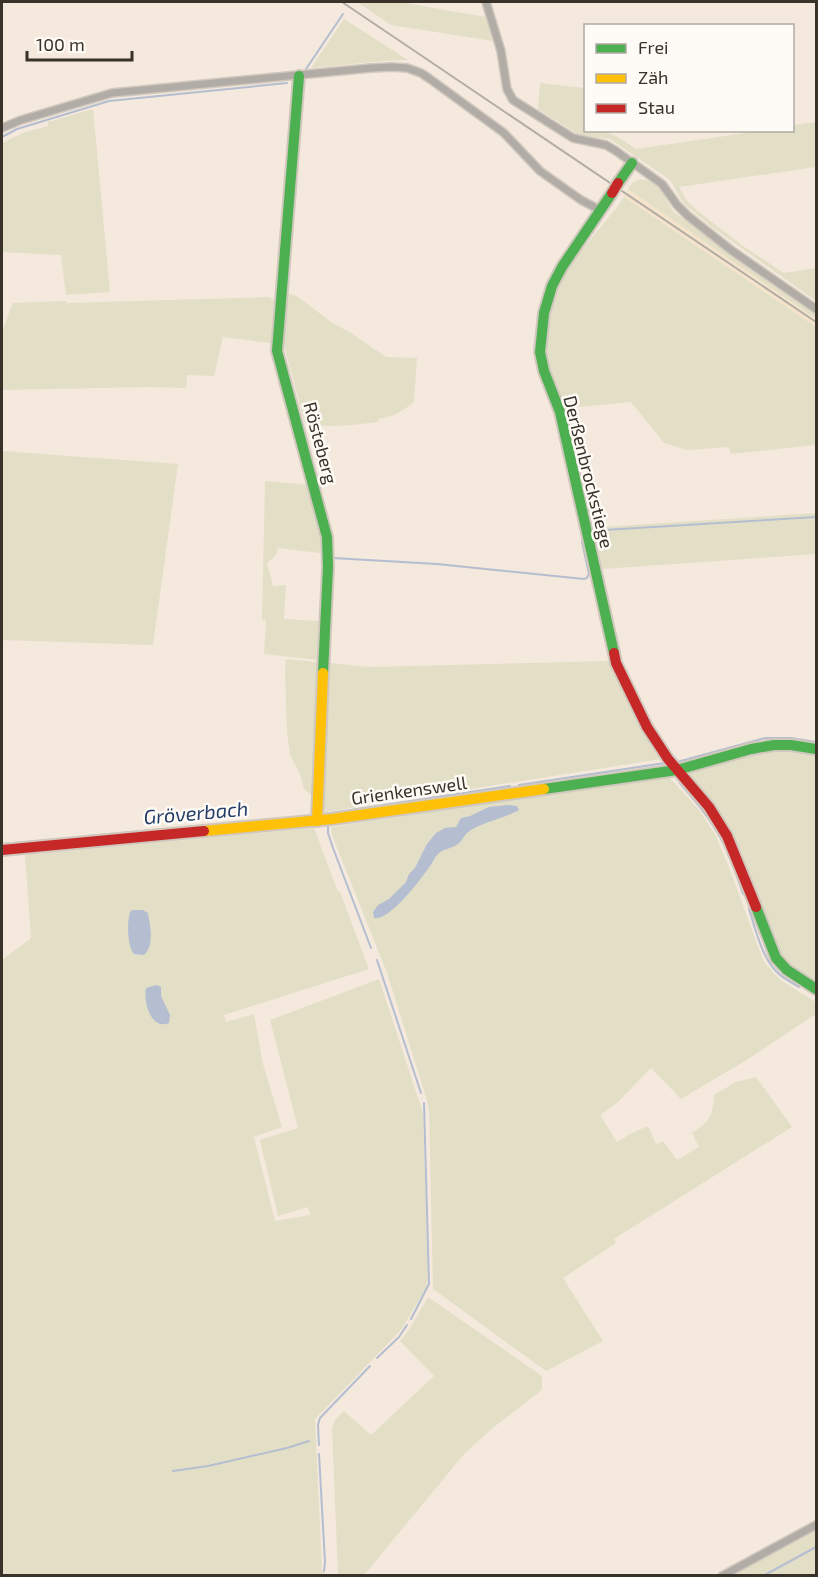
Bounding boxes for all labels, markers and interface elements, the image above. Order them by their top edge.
scale bar [27,24,132,62]
legend [584,24,794,132]
text: 100 m [36,33,85,55]
text: Frei [638,36,669,58]
text: Zäh [638,66,669,88]
text: Stau [638,96,675,118]
street label: Derßenbrockstiege [559,393,619,550]
street label: Rösteberg [299,399,342,486]
street label: Grienkenswell [350,771,469,809]
water label: Gröverbach [143,795,249,829]

